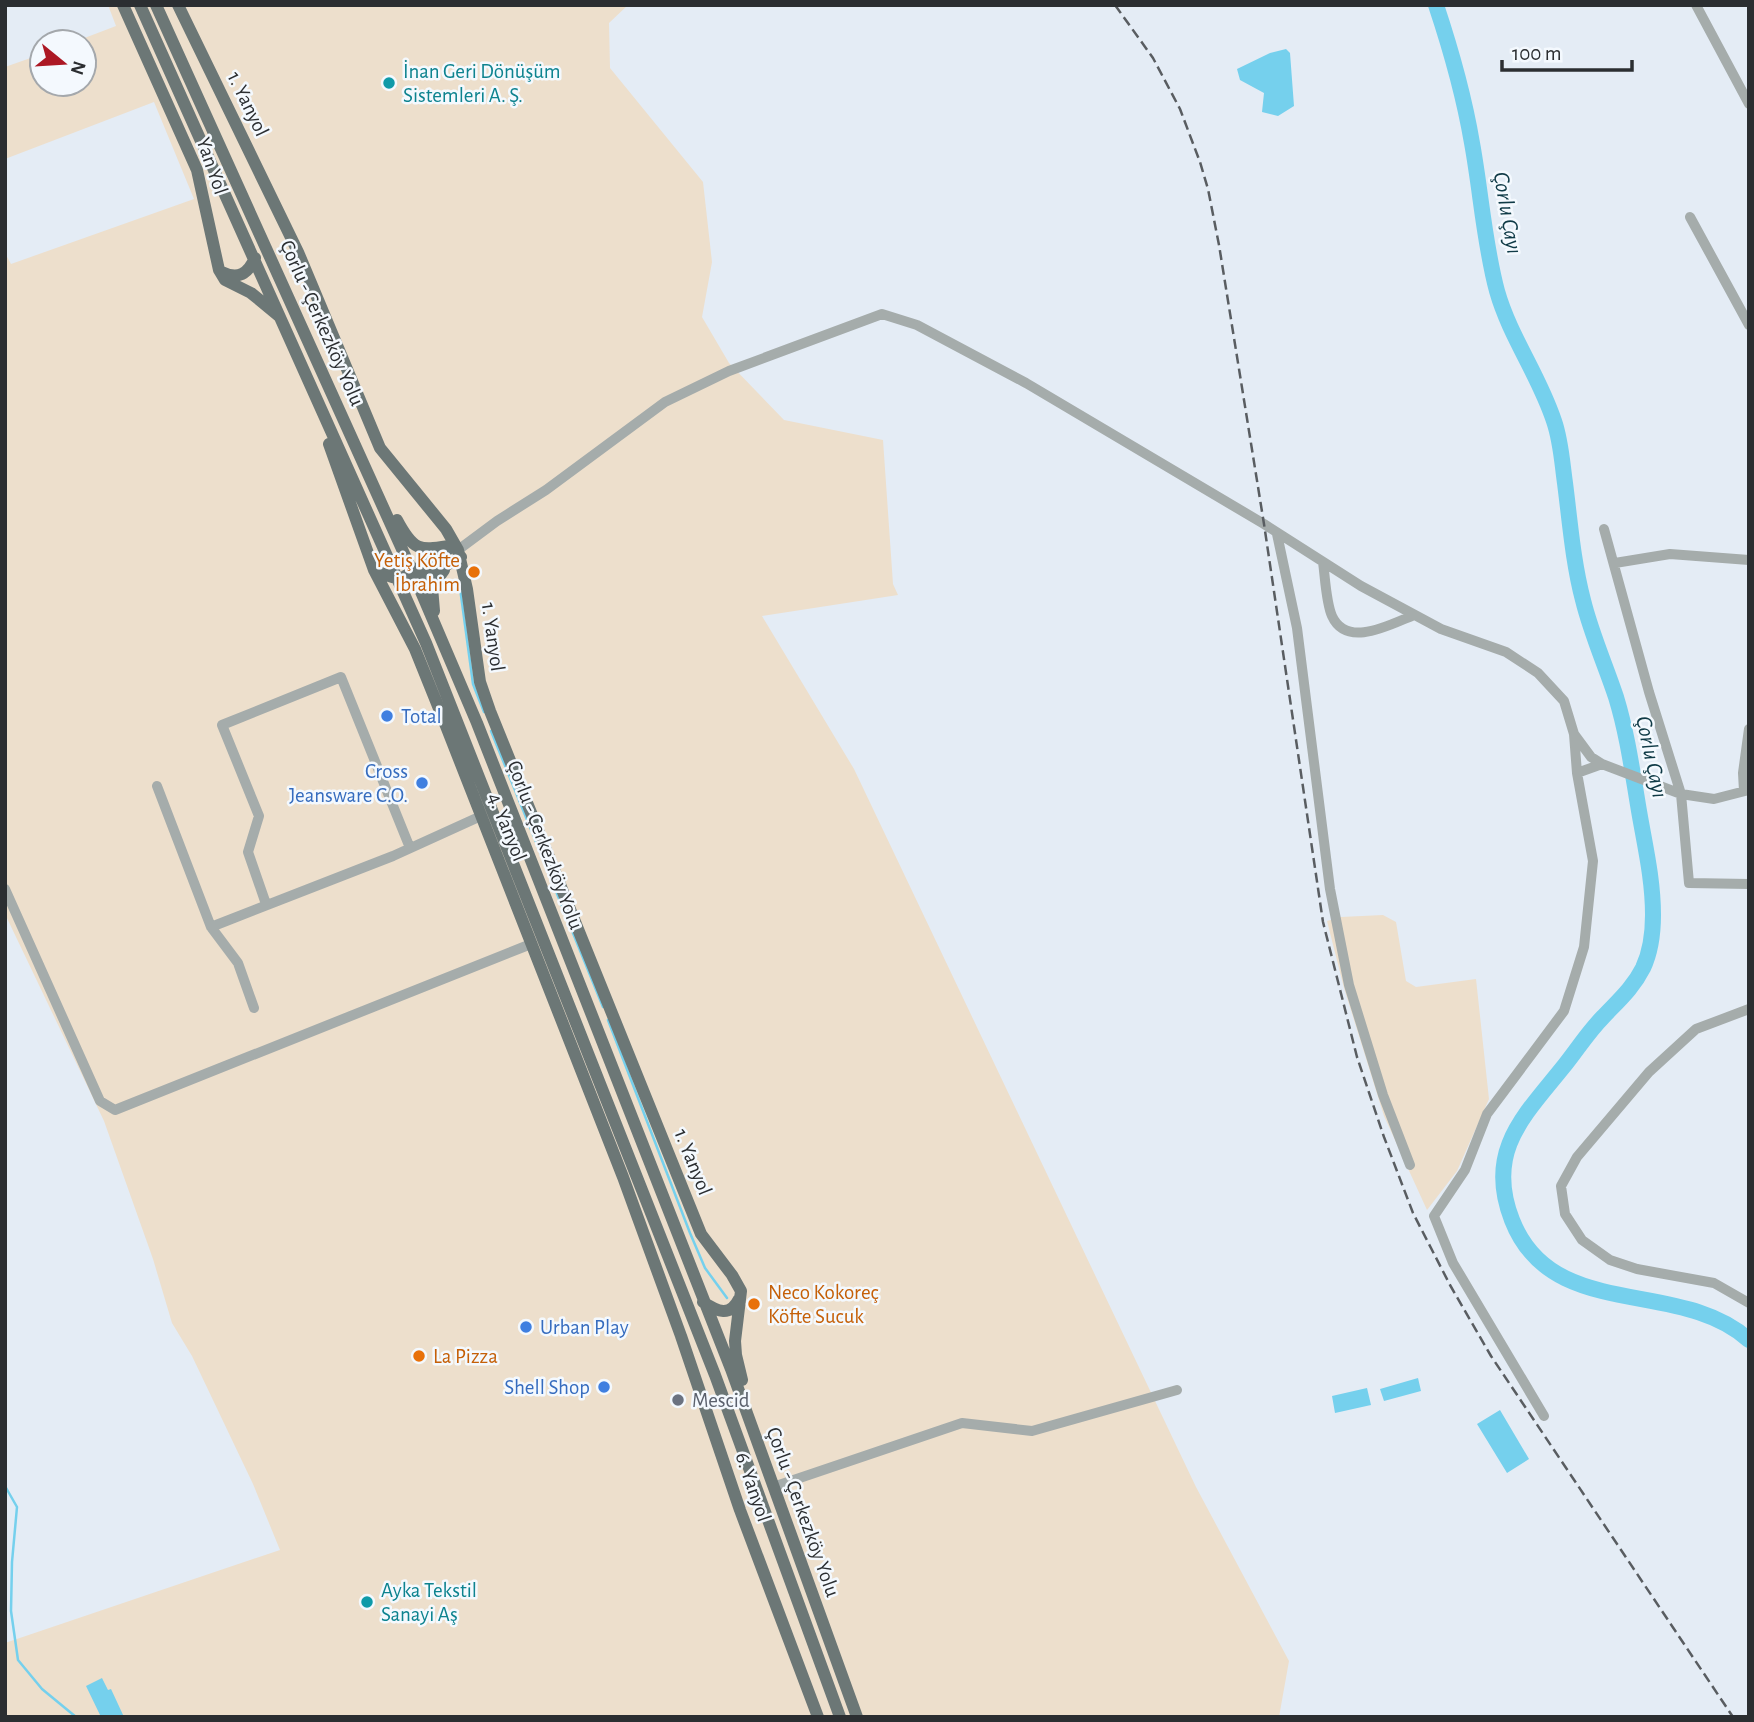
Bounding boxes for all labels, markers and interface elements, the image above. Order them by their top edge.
north arrow [28,28,98,98]
scale bar [1502,28,1632,72]
text: 100 m [1512,43,1562,64]
text: N [67,59,89,77]
place label: İnan Geri Dönüşüm Sistemleri A. Ş. [403,60,561,106]
street label: 1. Yanyol [223,68,273,140]
marker: İnan Geri Dönüşüm Sistemleri A. Ş. [381,75,397,91]
street label: Yan Yol [193,135,231,197]
water label: Çorlu Çayı [1488,170,1526,256]
street label: Çorlu - Çerkezköy Yolu [276,237,368,409]
place label: Yetiş Köfte İbrahim [374,550,460,595]
marker: Yetiş Köfte İbrahim [466,564,482,580]
street label: 1. Yanyol [478,601,508,673]
place label: Total [401,706,442,727]
marker: Total [379,708,395,724]
water label: Çorlu Çayı [1631,714,1671,800]
street label: Çorlu - Çerkezköy Yolu [503,758,587,933]
place label: Cross Jeansware C.O. [289,761,408,806]
marker: Cross Jeansware C.O. [414,775,430,791]
street label: 4. Yanyol [484,790,530,864]
street label: 1. Yanyol [670,1126,716,1198]
place label: Neco Kokoreç Köfte Sucuk [768,1282,879,1327]
marker: Neco Kokoreç Köfte Sucuk [746,1296,762,1312]
place label: Urban Play [540,1317,629,1338]
marker: Urban Play [518,1319,534,1335]
place label: La Pizza [433,1346,498,1367]
marker: La Pizza [411,1348,427,1364]
place label: Shell Shop [504,1377,590,1398]
marker: Shell Shop [596,1379,612,1395]
place label: Mescid [692,1390,750,1411]
marker: Mescid [670,1392,686,1408]
street label: Çorlu - Çerkezköy Yolu [763,1424,844,1600]
street label: 6. Yanyol [731,1450,775,1524]
place label: Ayka Tekstil Sanayi Aş [381,1580,477,1625]
marker: Ayka Tekstil Sanayi Aş [359,1594,375,1610]

